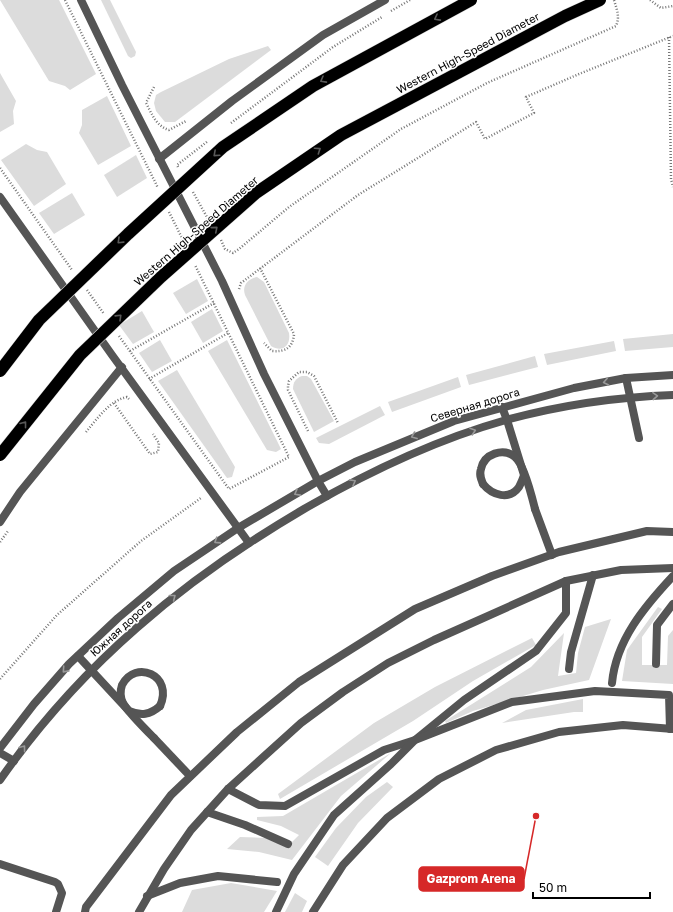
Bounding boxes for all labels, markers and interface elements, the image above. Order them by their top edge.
street label: Western High-Speed Diameter [394,9,542,96]
one-way arrow [434,14,441,21]
one-way arrow [320,76,327,83]
one-way arrow [314,148,321,155]
one-way arrow [213,149,220,156]
street label: Western High-Speed Diameter [131,173,261,288]
one-way arrow [210,226,218,234]
one-way arrow [117,237,125,244]
one-way arrow [114,314,122,322]
one-way arrow [603,377,610,385]
street label: Северная дорога [429,385,521,424]
one-way arrow [652,391,658,400]
one-way arrow [20,422,27,429]
one-way arrow [469,427,476,436]
one-way arrow [411,432,418,440]
one-way arrow [349,479,356,486]
one-way arrow [294,488,302,495]
one-way arrow [214,537,221,544]
one-way arrow [169,594,176,601]
street label: Южная дорога [87,596,154,659]
one-way arrow [62,665,69,673]
one-way arrow [19,746,26,753]
callout: Gazprom Arena [419,867,524,891]
text: Gazprom Arena [427,871,515,886]
scale bar [533,874,650,900]
text: 50 m [539,880,567,895]

